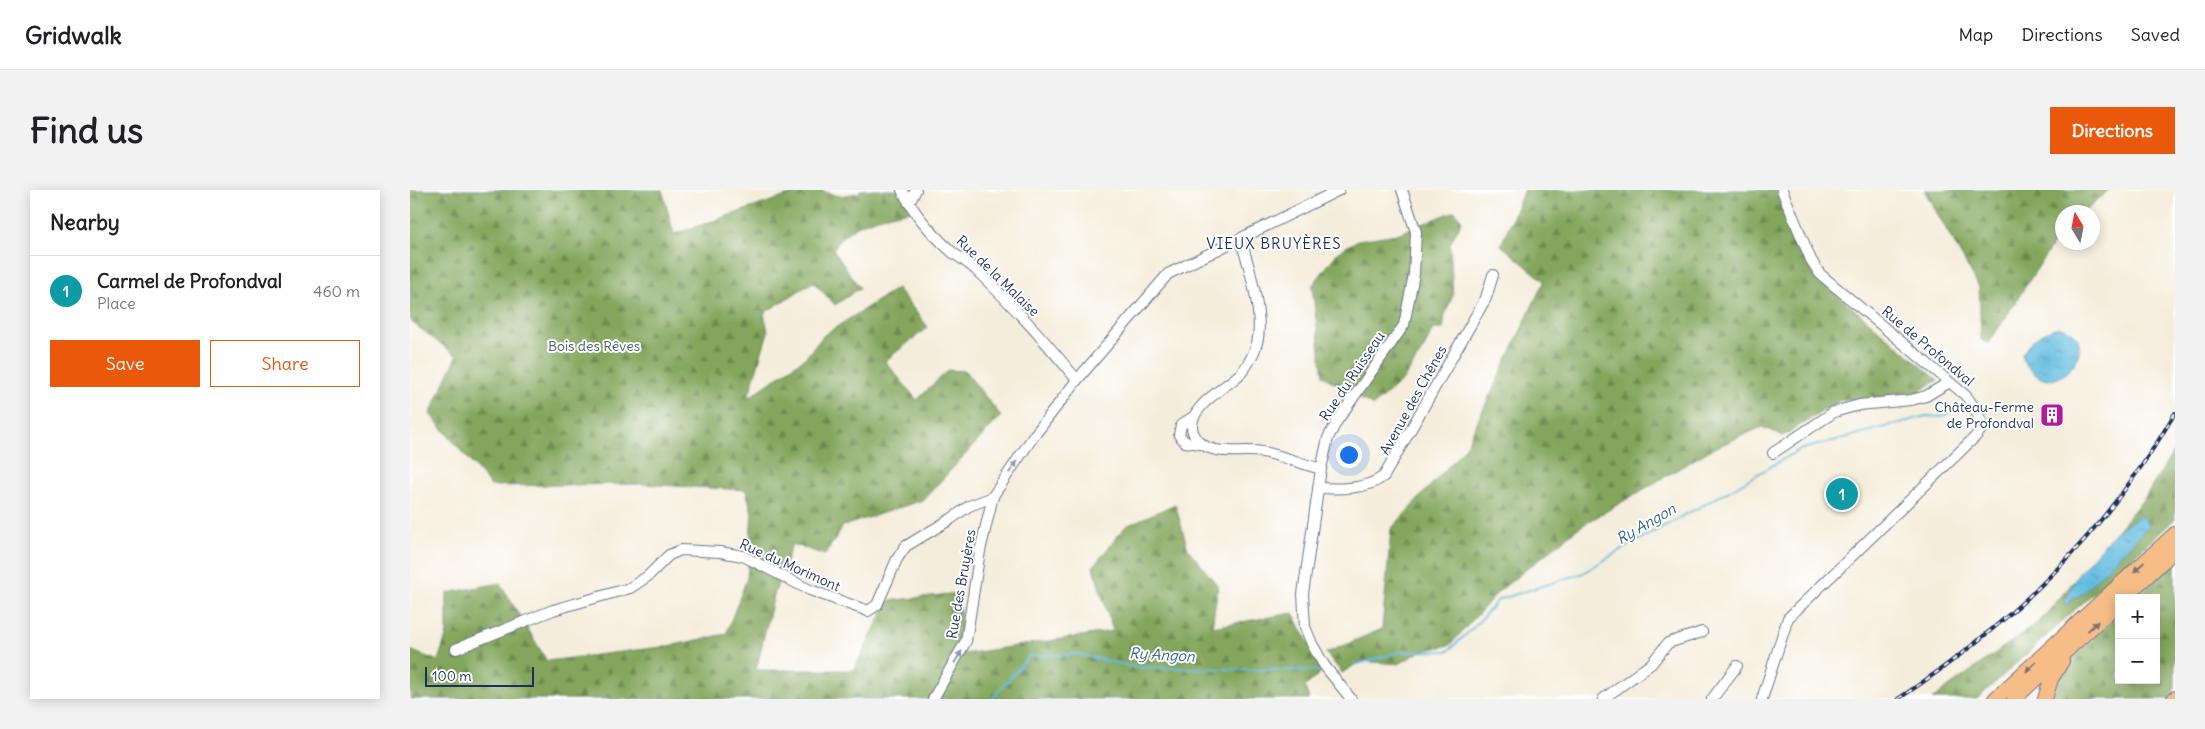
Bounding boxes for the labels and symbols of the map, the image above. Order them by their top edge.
north arrow [2055,205,2100,250]
street label: Rue de la Malaise [953,232,1043,320]
district label: VIEUX BRUYÈRES [1206,234,1342,253]
street label: Rue de Profondval [1878,302,1978,390]
street label: Rue du Ruisseau [1315,328,1389,424]
park label: Bois des Rêves [548,337,640,355]
street label: Avenue des Chênes [1375,342,1451,458]
place label: Château-Ferme de Profondval [1934,398,2034,432]
building icon: Château-Ferme de Profondval [2039,402,2065,428]
your location [1336,442,1362,468]
one-way arrow [1008,460,1018,473]
pin: 1 [1826,475,1858,513]
water label: Ry Angon [1613,499,1679,548]
street label: Rue des Bruyères [943,528,979,640]
street label: Rue du Morimont [737,535,843,595]
one-way arrow [2134,561,2146,573]
one-way arrow [2087,620,2099,632]
water label: Ry Angon [1129,643,1195,666]
one-way arrow [953,651,963,664]
one-way arrow [2026,661,2038,673]
scale bar [425,664,534,687]

